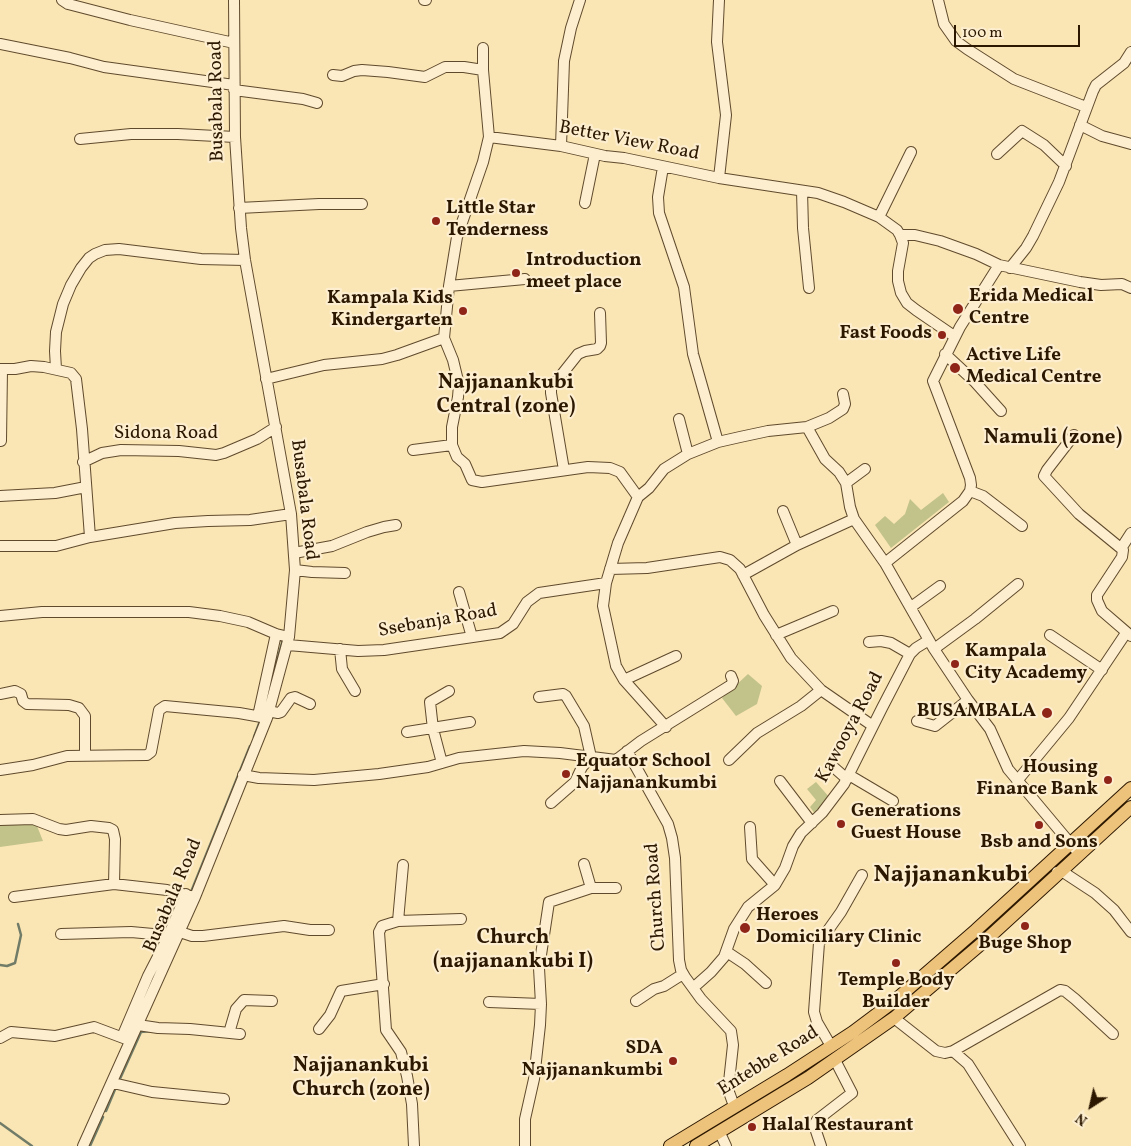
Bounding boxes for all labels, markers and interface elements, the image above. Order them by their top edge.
scale bar [956,15,1082,47]
text: 100 m [962,23,1002,44]
street label: Busabala Road [206,40,230,162]
street label: Better View Road [557,117,701,167]
place label: Little Star Tenderness [446,199,549,243]
marker: Little Star Tenderness [430,215,442,227]
place label: Introduction meet place [526,251,642,295]
marker: Introduction meet place [510,267,522,279]
place label: Erida Medical Centre [969,287,1093,331]
place label: Kampala Kids Kindergarten [327,289,453,333]
marker: Erida Medical Centre [951,302,965,316]
marker: Kampala Kids Kindergarten [457,305,469,317]
place label: Fast Foods [840,324,932,346]
marker: Fast Foods [936,329,948,341]
place label: Active Life Medical Centre [966,346,1101,390]
marker: Active Life Medical Centre [948,361,962,375]
district label: Najjanankubi Central (zone) [436,371,576,421]
street label: Sidona Road [114,424,218,446]
district label: Namuli (zone) [984,426,1122,452]
street label: Busabala Road [284,438,322,562]
street label: Ssebanja Road [377,600,499,644]
place label: Kampala City Academy [965,642,1087,686]
marker: Kampala City Academy [949,658,961,670]
street label: Kawooya Road [812,668,890,788]
place label: BUSAMBALA [917,702,1036,724]
marker: BUSAMBALA [1040,706,1054,720]
place label: Equator School Najjanankumbi [576,752,717,796]
place label: Housing Finance Bank [976,758,1098,802]
marker: Equator School Najjanankumbi [560,768,572,780]
marker: Housing Finance Bank [1102,774,1114,786]
place label: Generations Guest House [851,802,961,846]
marker: Generations Guest House [835,818,847,830]
marker: Bsb and Sons [1033,819,1045,831]
place label: Bsb and Sons [980,833,1098,855]
street label: Busabala Road [140,835,208,957]
street label: Church Road [642,842,672,952]
district label: Najjanankubi [873,863,1029,891]
place label: Heroes Domiciliary Clinic [756,906,921,950]
marker: Buge Shop [1019,920,1031,932]
marker: Heroes Domiciliary Clinic [738,921,752,935]
district label: Church (najjanankubi I) [433,926,593,976]
place label: Buge Shop [978,934,1072,956]
marker: Temple Body Builder [890,957,902,969]
place label: Temple Body Builder [838,971,954,1015]
street label: Entebbe Road [714,1022,824,1102]
place label: SDA Najjanankumbi [522,1039,663,1083]
district label: Najjanankubi Church (zone) [292,1054,430,1104]
marker: SDA Najjanankumbi [667,1055,679,1067]
north arrow [1066,1081,1116,1131]
text: N [1073,1108,1092,1129]
place label: Halal Restaurant [762,1116,913,1138]
marker: Halal Restaurant [746,1121,758,1133]

